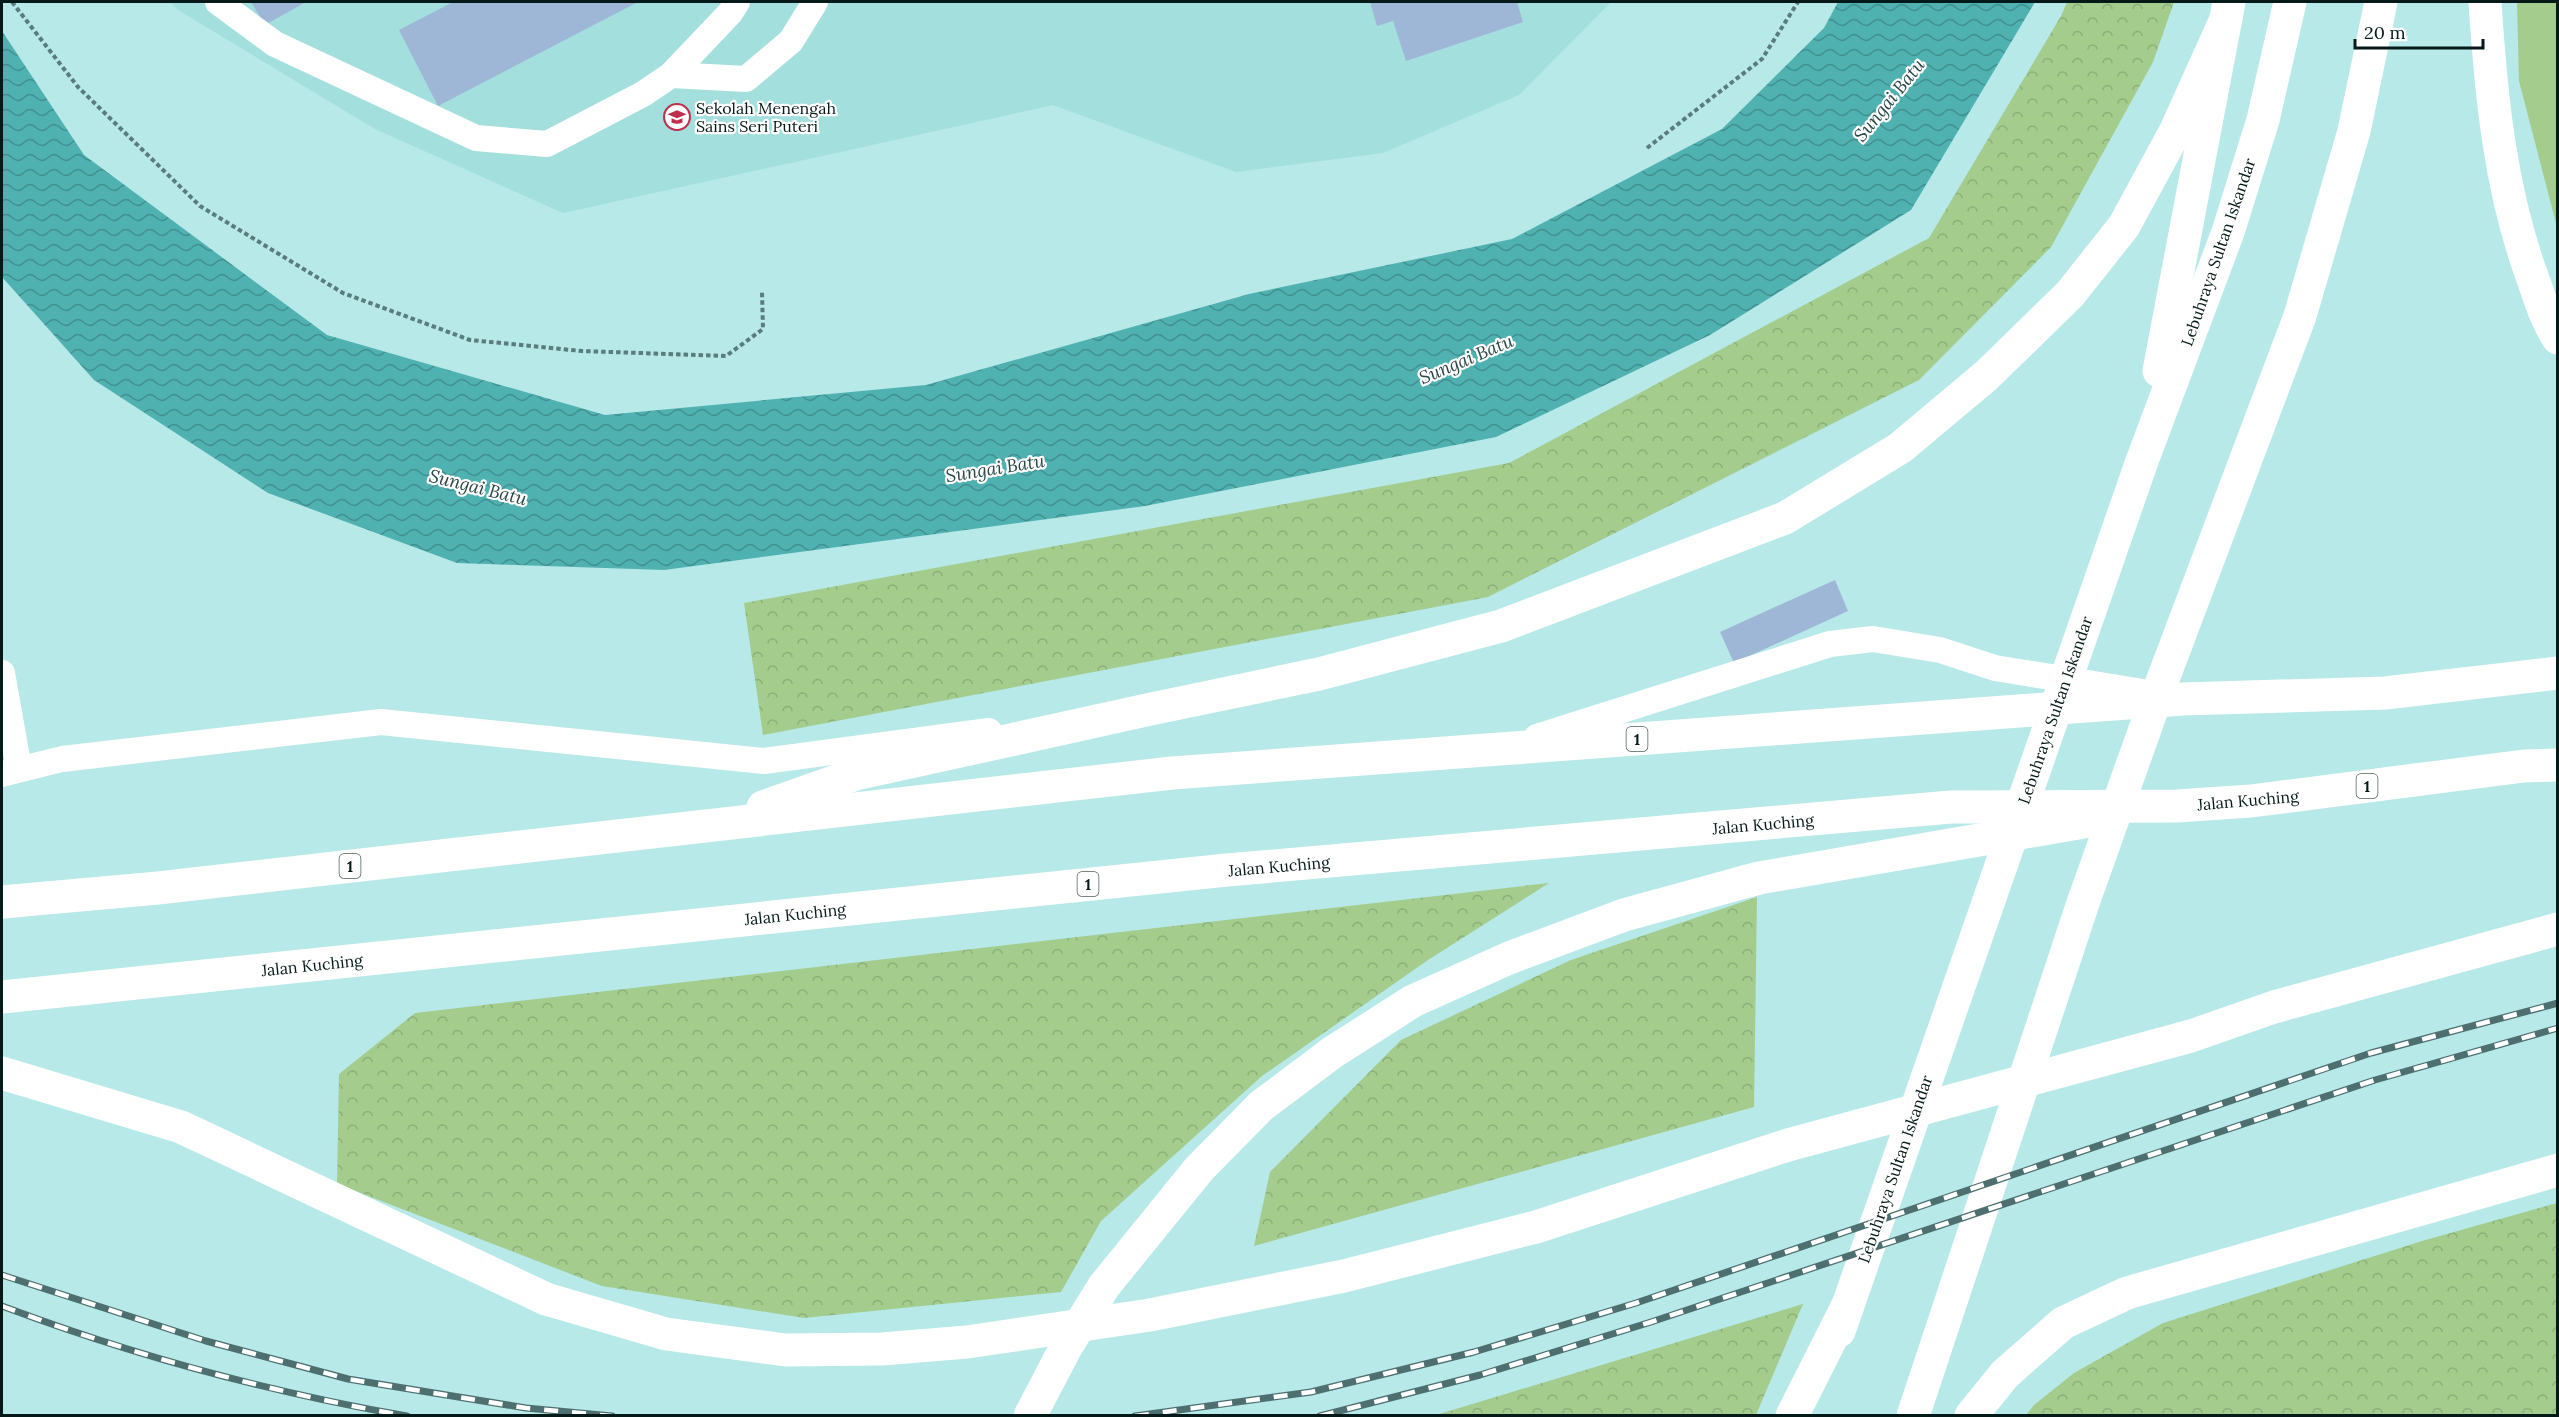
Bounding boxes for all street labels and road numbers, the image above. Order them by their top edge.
street label: Lebuhraya Sultan Iskandar [2176,155,2260,349]
street label: Lebuhraya Sultan Iskandar [2013,613,2097,807]
road number: 1 [1626,727,1648,751]
road number: 1 [2356,774,2378,798]
street label: Jalan Kuching [2195,785,2301,814]
street label: Jalan Kuching [1710,809,1816,838]
street label: Jalan Kuching [1226,851,1332,880]
road number: 1 [340,854,360,878]
road number: 1 [1078,872,1098,896]
street label: Jalan Kuching [742,899,848,929]
street label: Jalan Kuching [259,950,365,980]
street label: Lebuhraya Sultan Iskandar [1853,1072,1937,1266]

